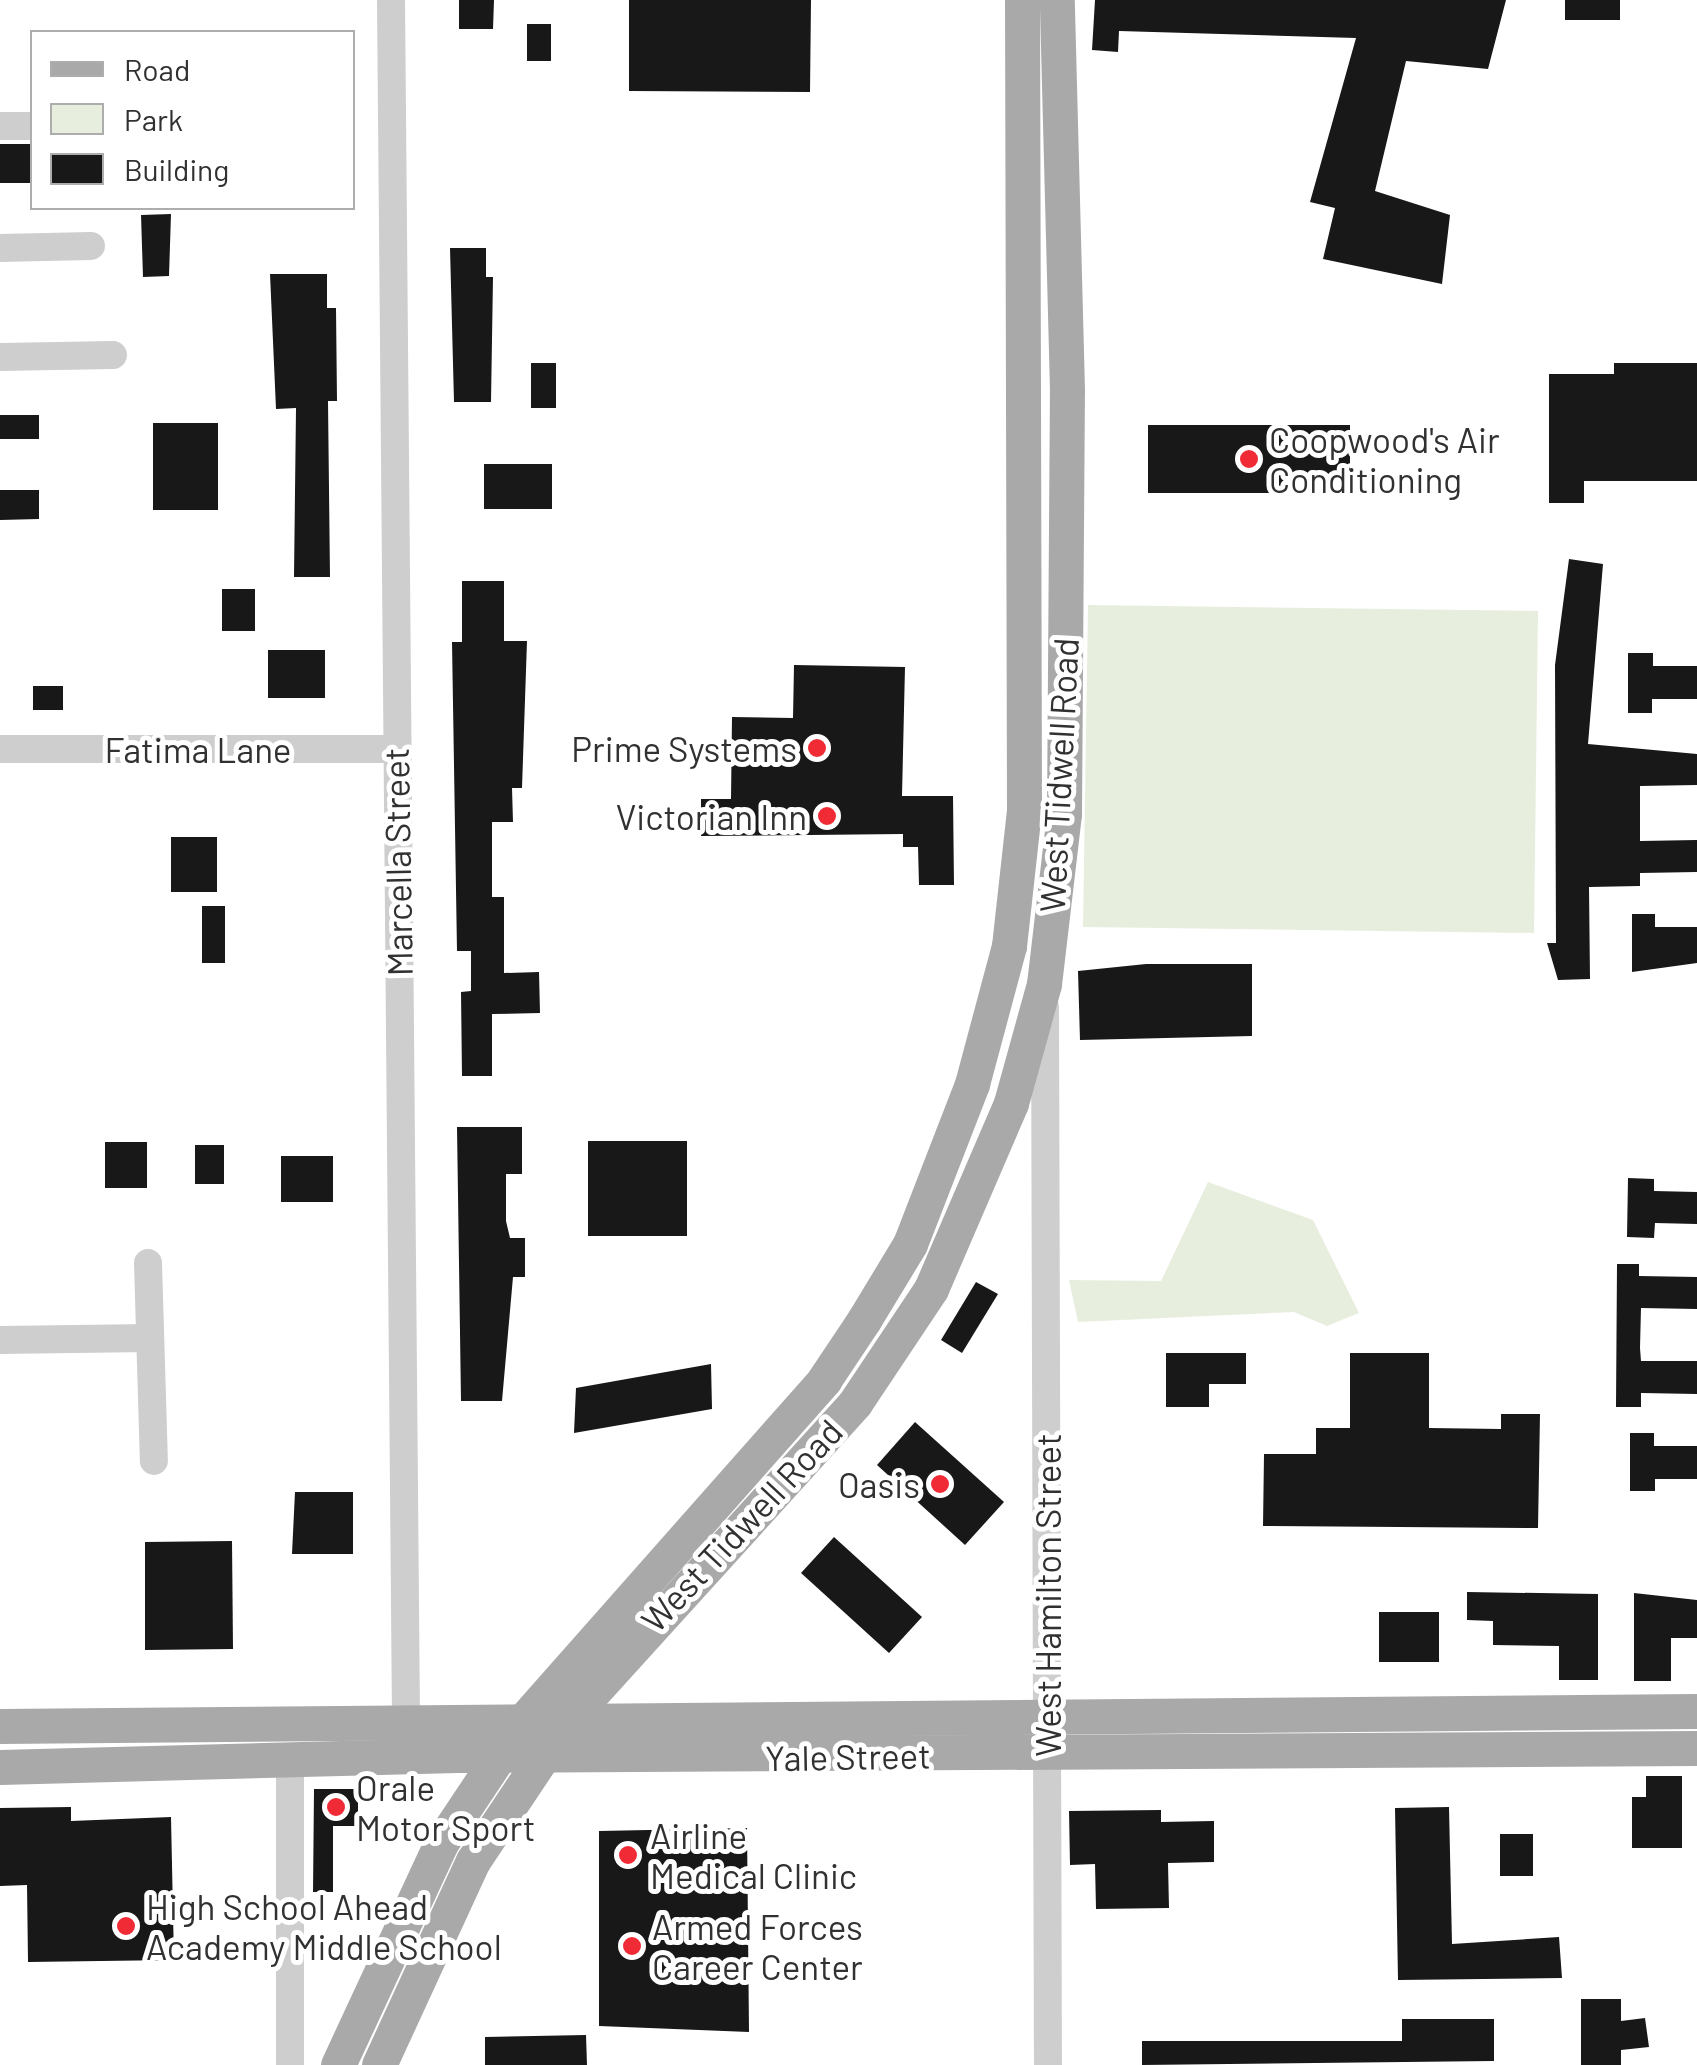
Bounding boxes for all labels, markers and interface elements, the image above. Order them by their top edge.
legend [30,30,355,210]
text: Road [124,51,190,87]
text: Park [124,101,183,137]
text: Building [124,151,229,187]
place label: Coopwood's Air Conditioning [1269,418,1500,500]
marker: Coopwood's Air Conditioning [1238,448,1260,470]
street label: West Tidwell Road [1030,637,1086,913]
place label: Prime Systems [571,727,797,769]
street label: Fatima Lane [104,728,292,770]
marker: Prime Systems [806,737,828,759]
street label: Marcella Street [374,747,420,977]
place label: Victorian Inn [616,795,807,837]
marker: Victorian Inn [816,805,838,827]
street label: West Tidwell Road [632,1410,850,1640]
street label: West Hamilton Street [1026,1433,1068,1757]
place label: Oasis [838,1463,920,1505]
marker: Oasis [929,1473,951,1495]
street label: Yale Street [765,1734,931,1778]
place label: Orale Motor Sport [356,1766,535,1848]
marker: Orale Motor Sport [325,1796,347,1818]
place label: Airline Medical Clinic [650,1814,857,1896]
marker: Airline Medical Clinic [615,1842,641,1868]
place label: High School Ahead Academy Middle School [146,1885,502,1967]
place label: Armed Forces Career Center [652,1905,863,1987]
marker: High School Ahead Academy Middle School [115,1915,137,1937]
marker: Armed Forces Career Center [621,1935,643,1957]

